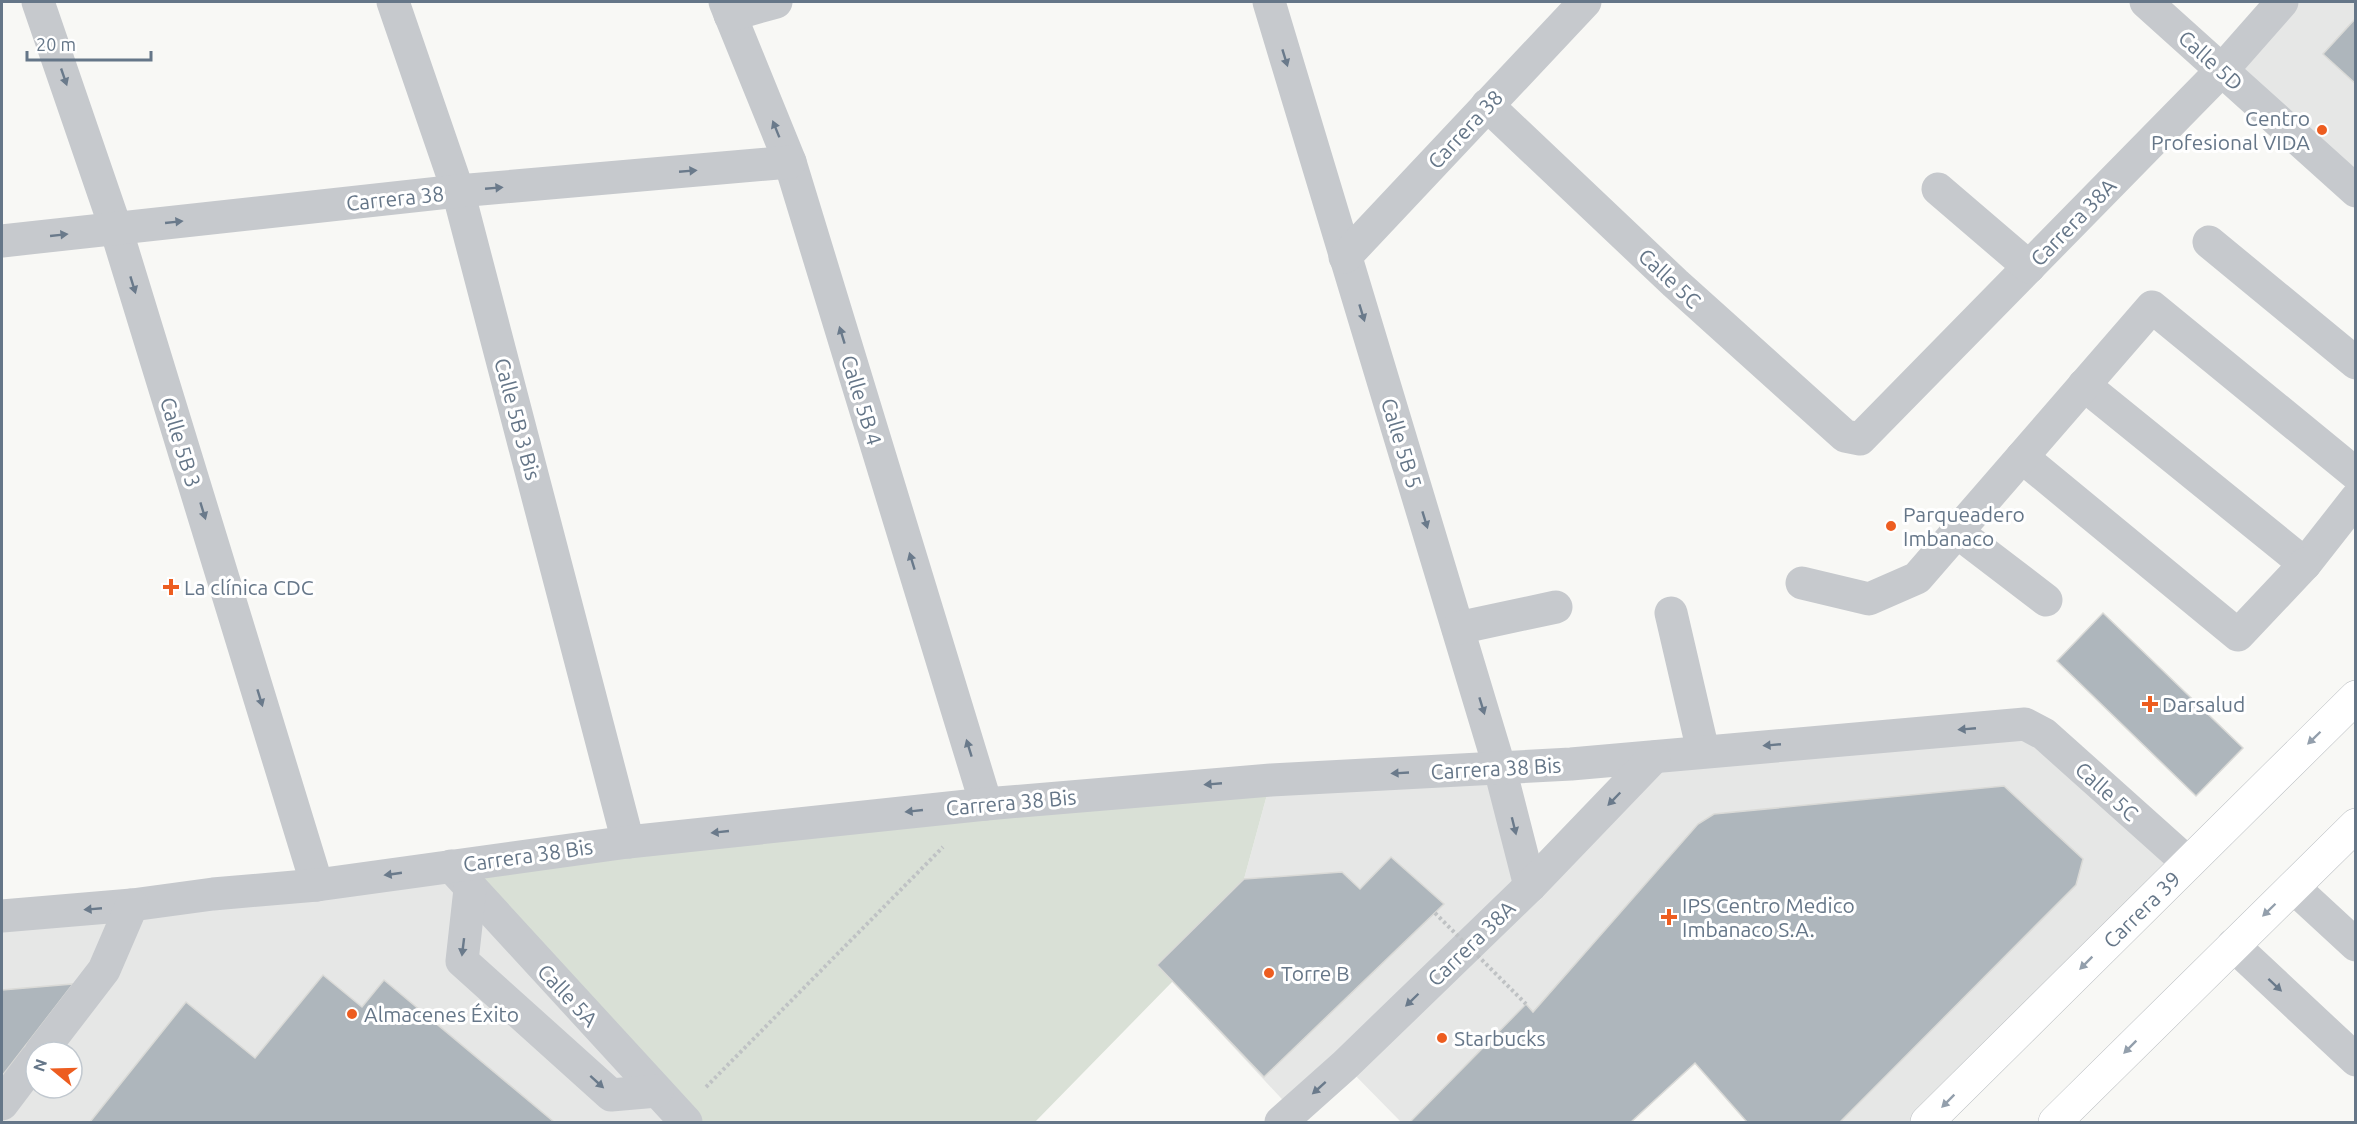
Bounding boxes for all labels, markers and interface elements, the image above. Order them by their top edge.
scale bar [27,24,152,62]
street label: Calle 5D [2174,25,2248,95]
text: 20 m [36,34,76,54]
one-way arrow [1281,49,1290,67]
one-way arrow [60,68,69,86]
street label: Carrera 38 [1423,85,1507,173]
place label: Centro Profesional VIDA [2151,106,2310,154]
one-way arrow [771,120,780,138]
marker: Centro Profesional VIDA [2315,123,2329,137]
one-way arrow [678,166,697,176]
street label: Carrera 38A [2025,173,2121,271]
street label: Carrera 38 [345,181,445,215]
one-way arrow [484,183,503,193]
one-way arrow [165,218,184,227]
one-way arrow [49,230,68,240]
street label: Calle 5C [1634,243,1706,313]
one-way arrow [129,276,138,294]
one-way arrow [1358,304,1367,322]
one-way arrow [837,326,846,344]
street label: Calle 5B 4 [837,352,887,448]
street label: Calle 5B 3 Bis [490,355,546,483]
street label: Calle 5B 3 [156,394,206,490]
street label: Calle 5B 5 [1377,395,1427,491]
one-way arrow [199,502,208,520]
place label: Parqueadero Imbanaco [1903,502,2025,550]
one-way arrow [1421,511,1430,529]
marker: Parqueadero Imbanaco [1884,519,1898,533]
one-way arrow [907,552,916,570]
place label: La clínica CDC [184,575,314,599]
marker: La clínica CDC [162,578,180,596]
one-way arrow [256,689,265,707]
place label: Darsalud [2162,692,2245,716]
one-way arrow [1478,697,1487,715]
marker: Darsalud [2143,697,2157,711]
one-way arrow [1957,724,1976,733]
one-way arrow [2307,730,2321,744]
one-way arrow [964,739,973,757]
one-way arrow [1763,740,1782,750]
street label: Carrera 38 Bis [1430,753,1562,783]
street label: Calle 5C [2071,757,2143,825]
one-way arrow [1390,769,1409,778]
one-way arrow [1203,780,1222,789]
street label: Carrera 38 Bis [945,784,1077,820]
one-way arrow [1607,792,1621,806]
one-way arrow [904,806,923,816]
one-way arrow [1510,816,1520,835]
one-way arrow [710,827,729,837]
street label: Carrera 38 Bis [462,834,594,876]
street label: Carrera 39 [2098,866,2185,953]
one-way arrow [383,869,402,878]
place label: IPS Centro Medico Imbanaco S.A. [1682,893,1855,941]
street label: Carrera 38A [1422,895,1520,991]
one-way arrow [2261,903,2276,917]
one-way arrow [83,904,102,913]
marker: IPS Centro Medico Imbanaco S.A. [1660,908,1678,926]
one-way arrow [459,938,468,957]
one-way arrow [2079,956,2093,970]
street label: Calle 5A [533,959,603,1031]
place label: Torre B [1281,961,1350,985]
marker: Torre B [1262,966,1276,980]
one-way arrow [2268,978,2283,992]
one-way arrow [1405,993,1420,1007]
place label: Almacenes Éxito [364,1002,519,1026]
marker: Almacenes Éxito [345,1007,359,1021]
place label: Starbucks [1454,1026,1546,1050]
marker: Starbucks [1435,1031,1449,1045]
north arrow [24,1040,84,1100]
one-way arrow [2123,1040,2137,1055]
text: N [29,1057,50,1074]
one-way arrow [589,1075,604,1088]
one-way arrow [1312,1081,1327,1095]
one-way arrow [1941,1094,1955,1108]

